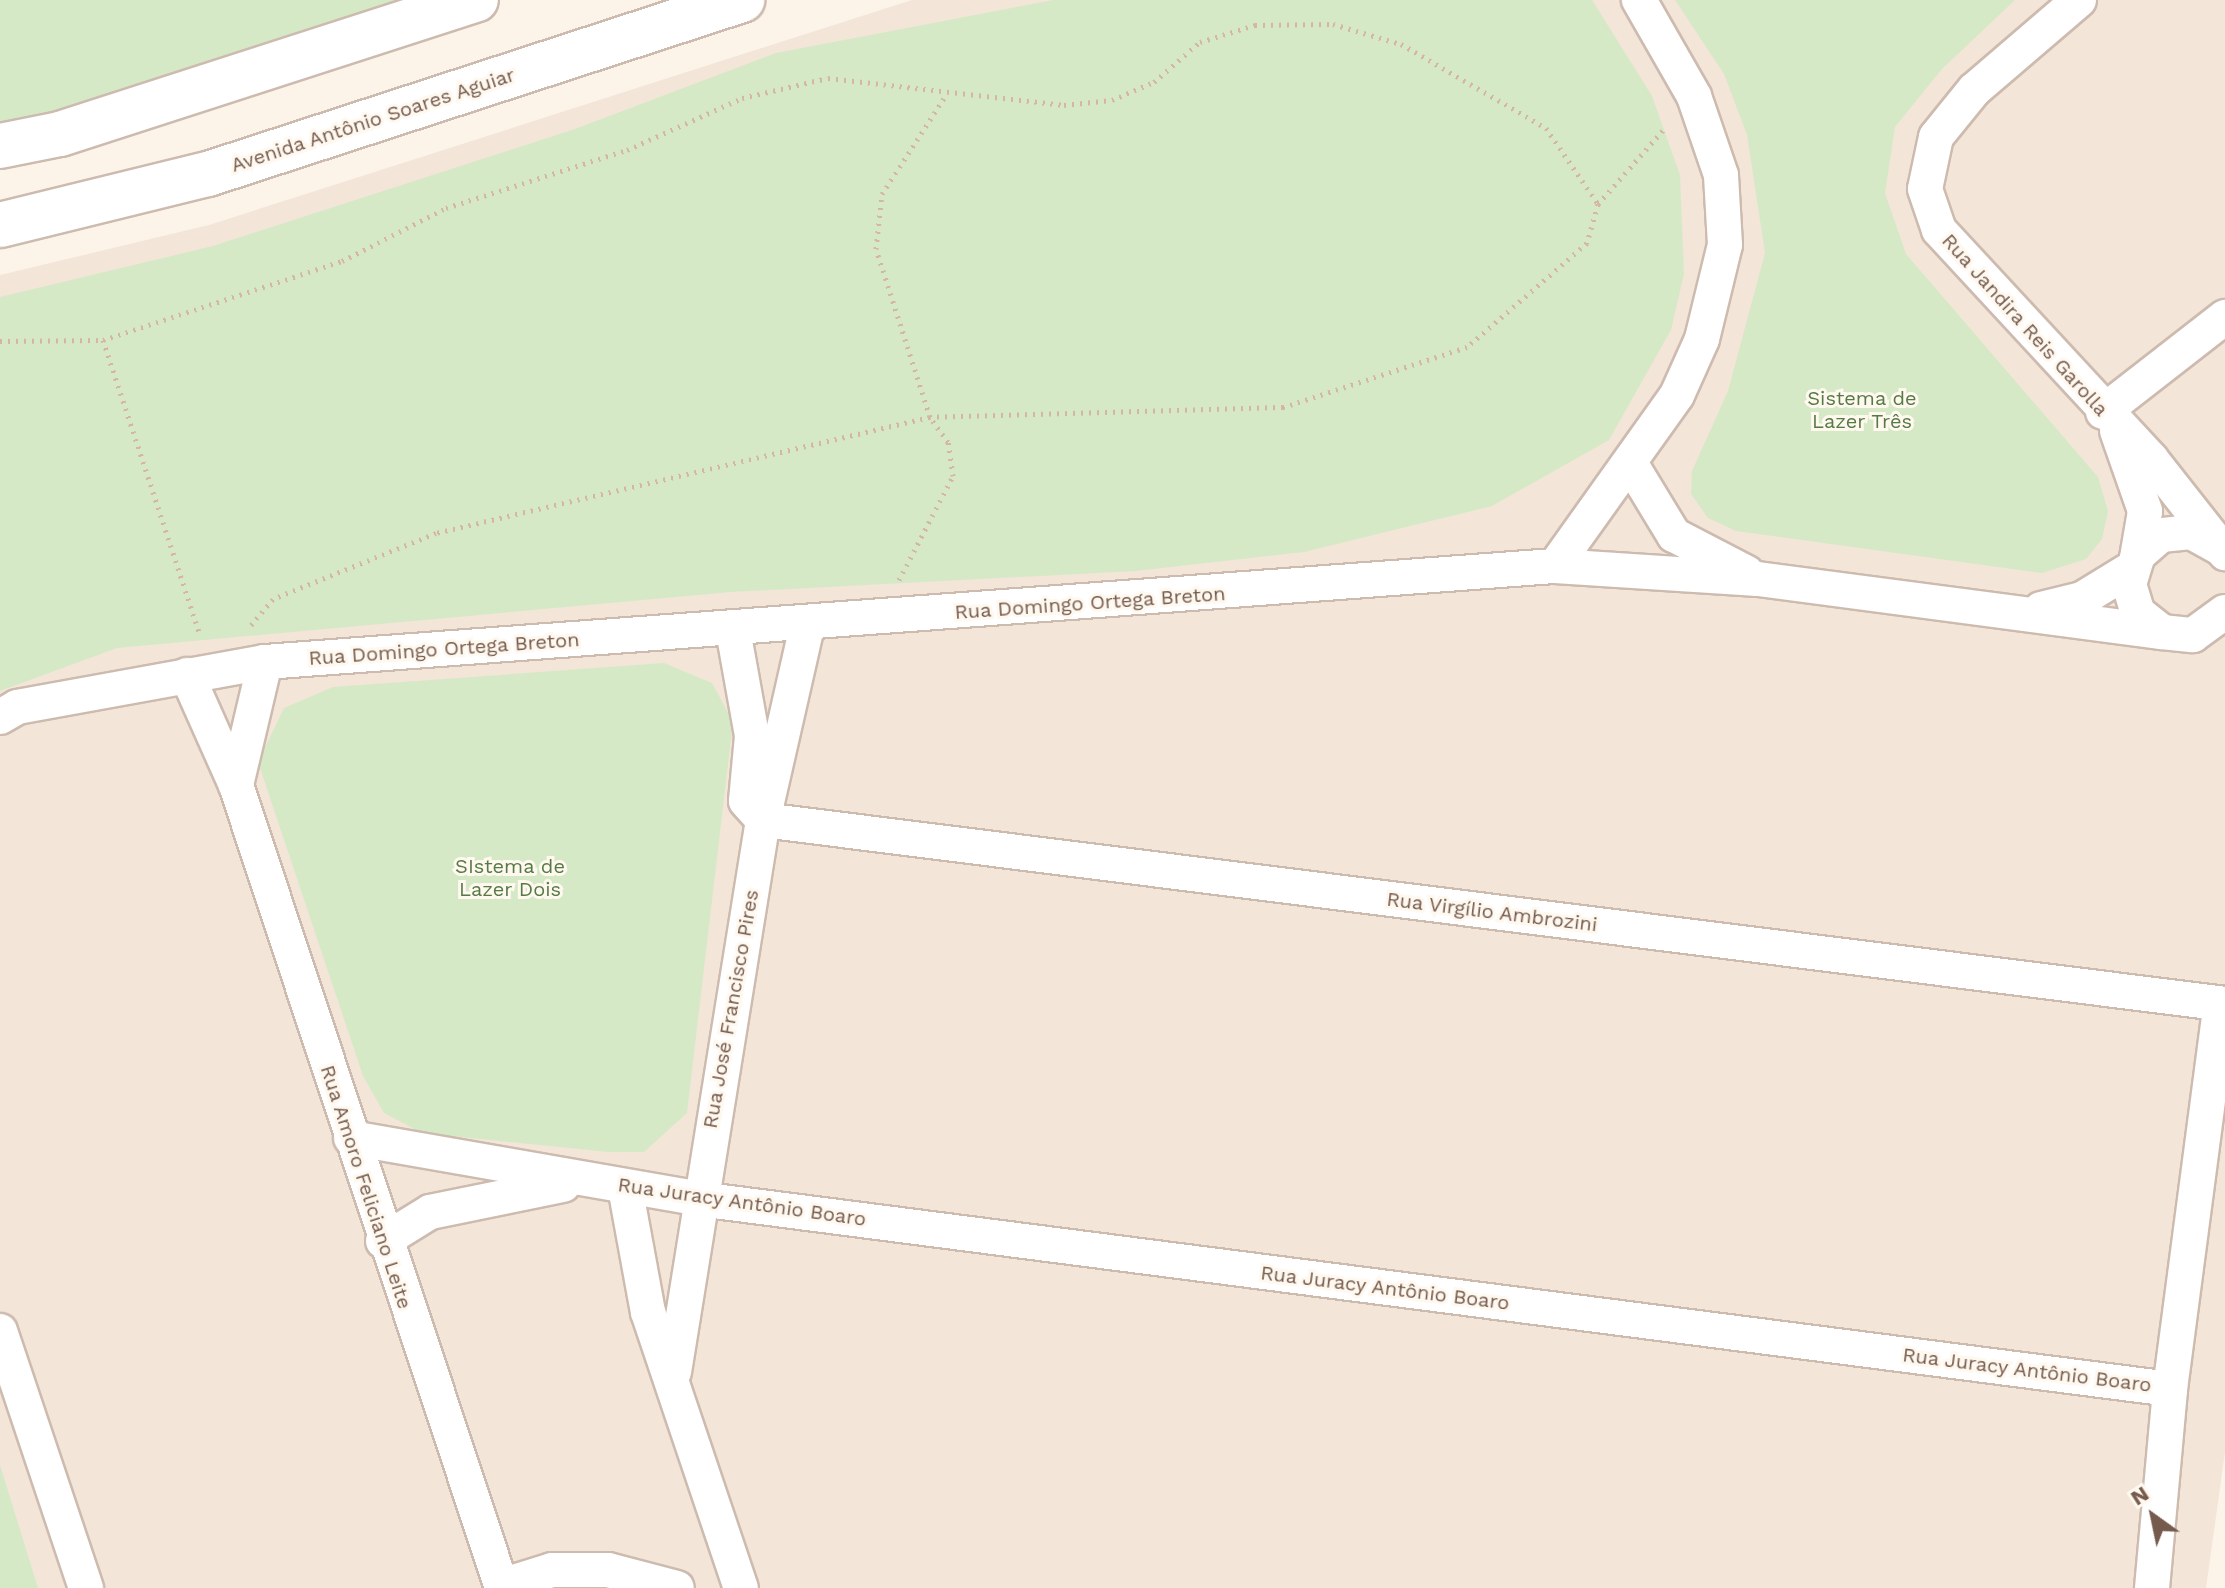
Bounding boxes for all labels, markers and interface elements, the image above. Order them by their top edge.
street label: Avenida Antônio Soares Aguiar [227,62,519,178]
street label: Rua Jandira Reis Garolla [1936,228,2114,422]
park label: Sistema de Lazer Três [1807,386,1917,433]
street label: Rua Domingo Ortega Breton [953,582,1227,624]
street label: Rua Domingo Ortega Breton [307,628,581,670]
park label: SIstema de Lazer Dois [455,854,565,901]
street label: Rua José Francisco Pires [698,887,764,1131]
street label: Rua Virgílio Ambrozini [1384,887,1600,937]
street label: Rua Amoro Feliciano Leite [315,1062,417,1312]
street label: Rua Juracy Antônio Boaro [615,1173,869,1231]
street label: Rua Juracy Antônio Boaro [1258,1261,1512,1315]
street label: Rua Juracy Antônio Boaro [1900,1343,2154,1397]
north arrow [2113,1476,2193,1556]
text: N [2126,1481,2153,1510]

